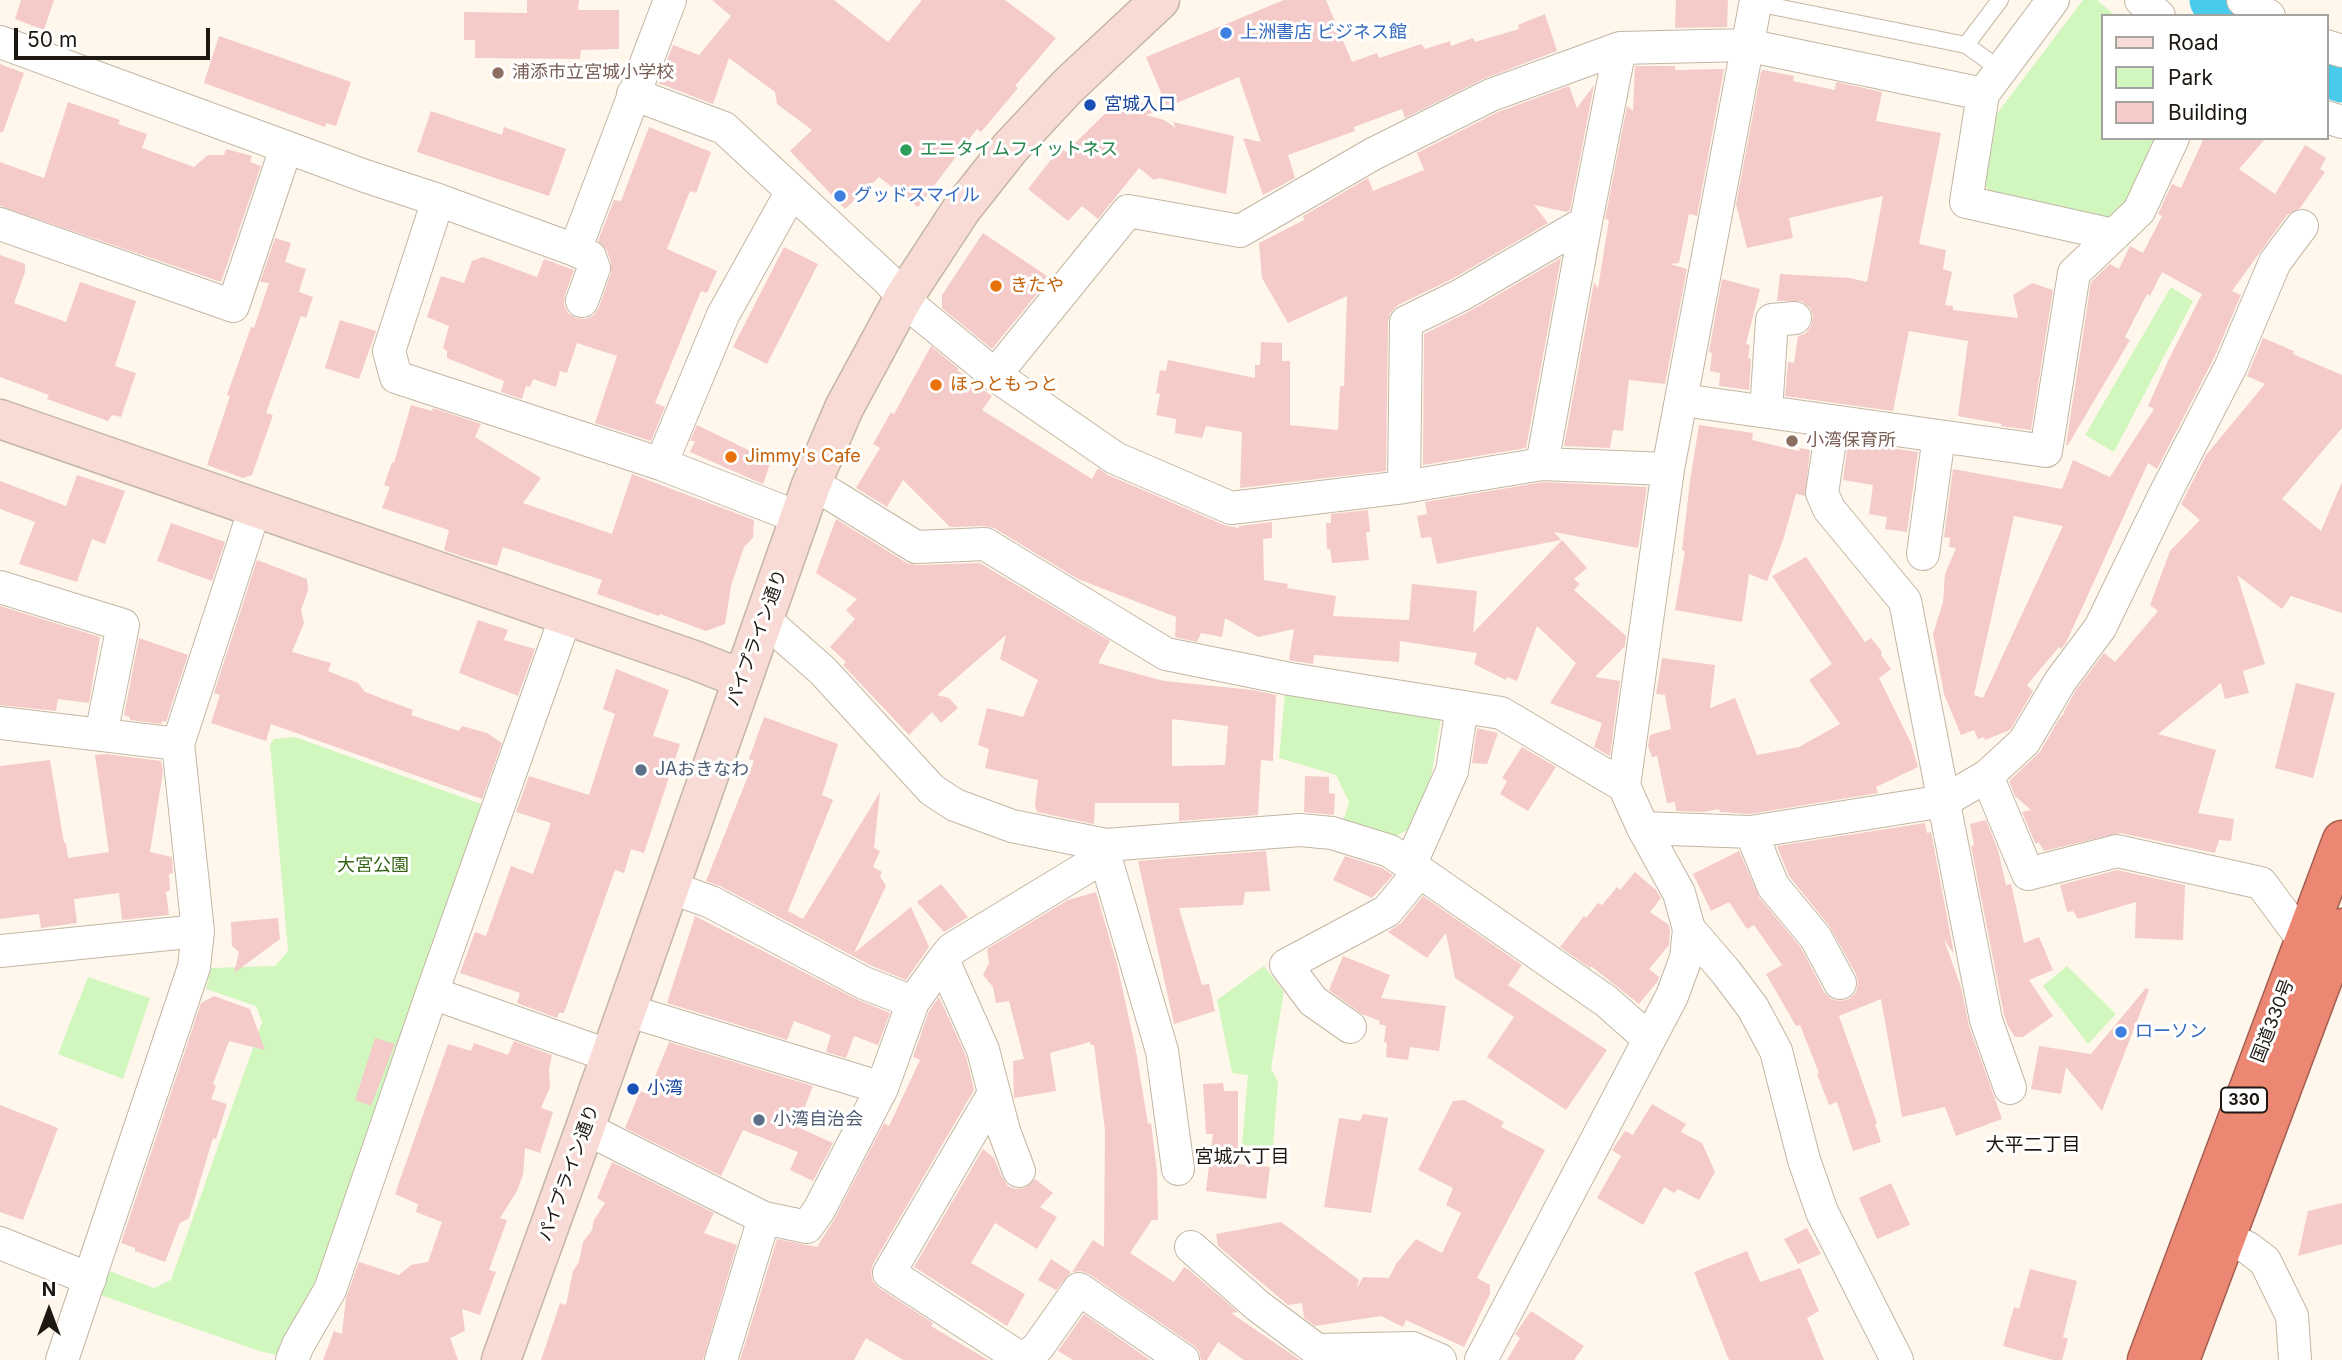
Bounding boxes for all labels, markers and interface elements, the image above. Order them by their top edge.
scale bar [18,14,214,58]
legend [2100,14,2328,140]
place label: 上洲書店 ビジネス館 [1240,22,1407,44]
marker: 上洲書店 ビジネス館 [1218,25,1234,41]
text: 50 m [27,27,77,52]
text: Road [2168,30,2219,55]
place label: 浦添市立宮城小学校 [512,62,674,84]
marker: 浦添市立宮城小学校 [490,65,506,81]
text: Park [2168,65,2213,90]
place label: 宮城入口 [1104,94,1176,116]
marker: 宮城入口 [1082,97,1098,113]
text: Building [2168,100,2248,125]
place label: エニタイムフィットネス [920,139,1118,161]
marker: エニタイムフィットネス [898,142,914,158]
place label: グッドスマイル [854,185,980,207]
marker: グッドスマイル [832,188,848,204]
place label: きたや [1010,275,1064,297]
marker: きたや [988,278,1004,294]
place label: ほっともっと [950,374,1058,396]
marker: ほっともっと [928,377,944,393]
place label: 小湾保育所 [1806,430,1896,452]
marker: 小湾保育所 [1784,433,1800,449]
place label: Jimmy's Cafe [745,446,861,468]
marker: Jimmy's Cafe [723,449,739,465]
street label: パイプライン通り [722,567,792,709]
place label: JAおきなわ [655,759,749,781]
marker: JAおきなわ [633,762,649,778]
park label: 大宮公園 [337,855,409,877]
street label: 国道330号 [2247,976,2299,1066]
place label: ローソン [2135,1021,2207,1043]
marker: ローソン [2113,1024,2129,1040]
place label: 小湾 [647,1078,683,1100]
marker: 小湾 [625,1081,641,1097]
road number: 330 [2221,1088,2267,1112]
street label: パイプライン通り [534,1102,604,1244]
place label: 小湾自治会 [773,1109,863,1131]
marker: 小湾自治会 [751,1112,767,1128]
district label: 大平二丁目 [1986,1134,2080,1156]
district label: 宮城六丁目 [1195,1146,1289,1168]
north arrow [14,1276,84,1346]
text: N [42,1278,56,1301]

